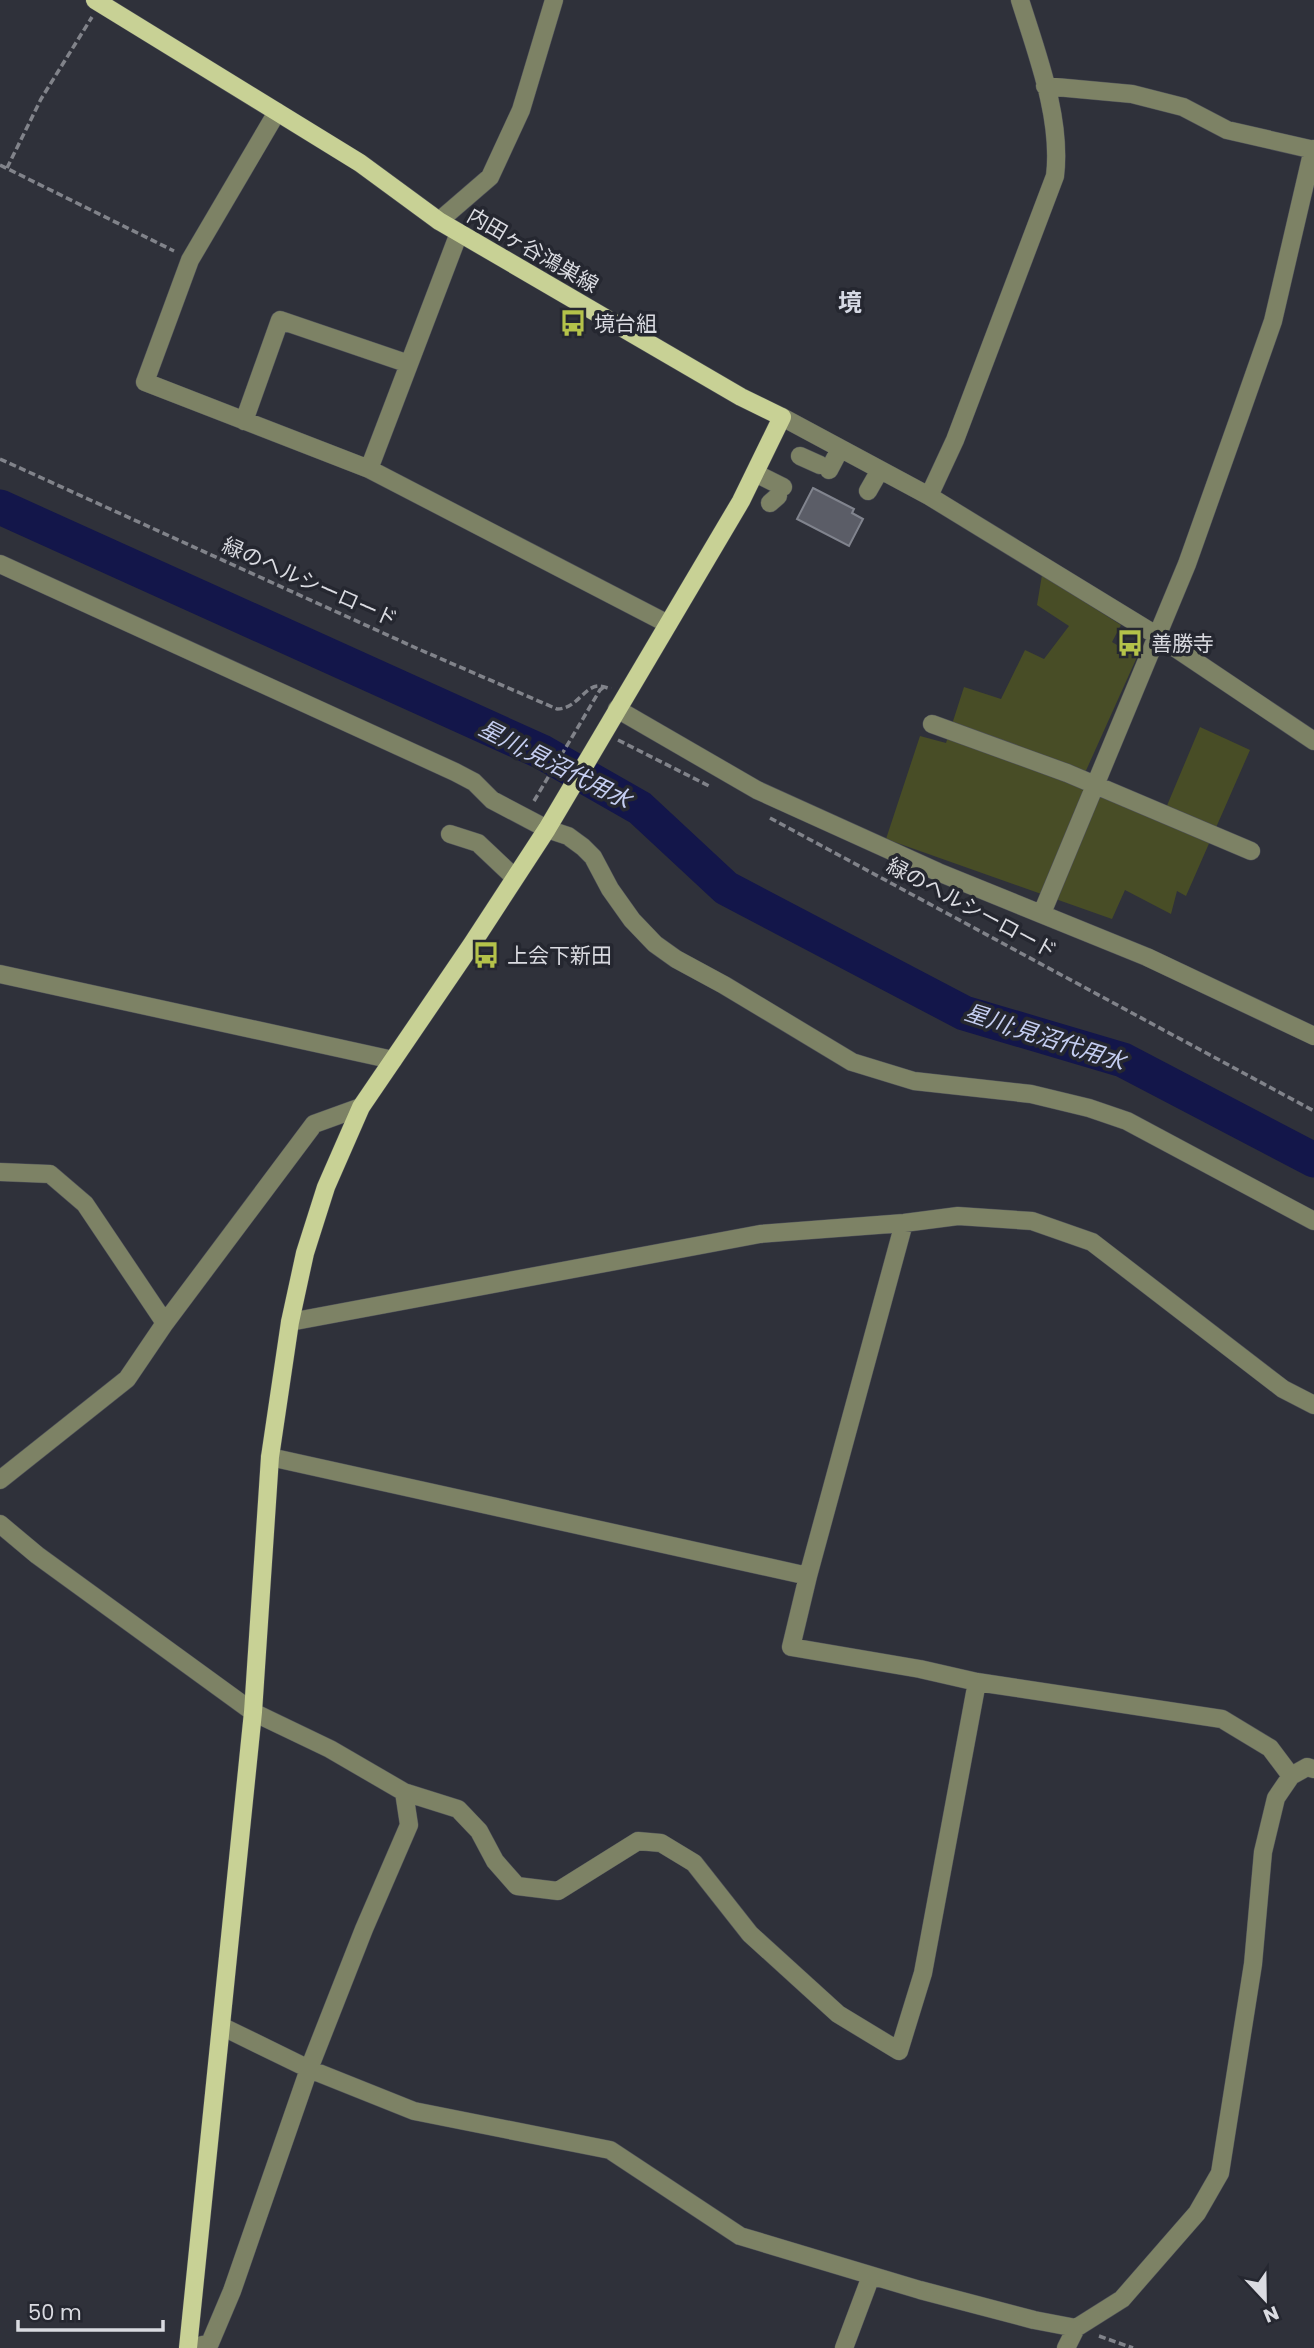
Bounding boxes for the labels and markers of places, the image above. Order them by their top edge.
bus stop icon: 境台組 [558,308,588,338]
place label: 境台組 [594,309,657,338]
bus stop icon: 善勝寺 [1115,628,1145,658]
place label: 善勝寺 [1151,629,1214,658]
bus stop icon: 上会下新田 [471,940,501,970]
place label: 上会下新田 [507,941,612,970]

